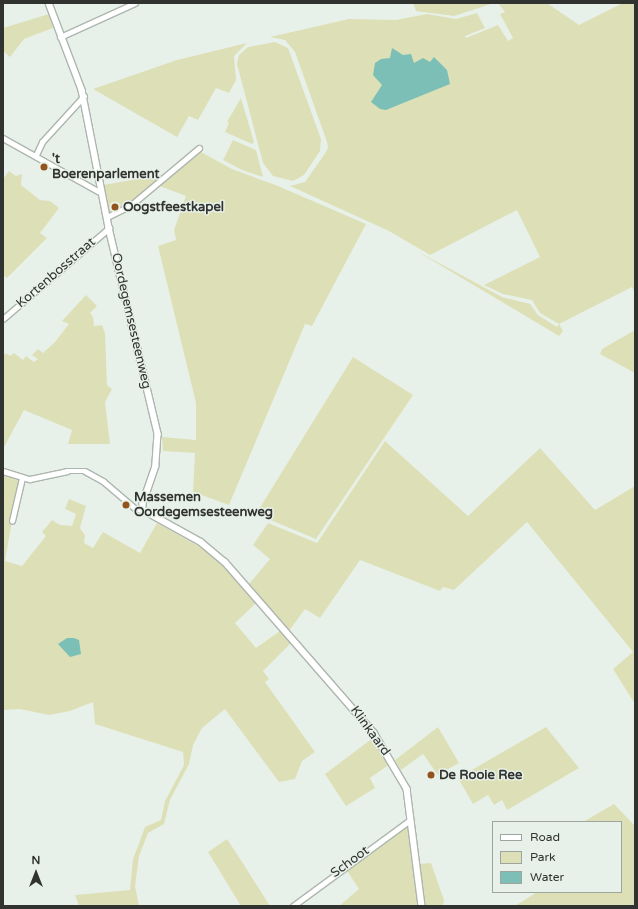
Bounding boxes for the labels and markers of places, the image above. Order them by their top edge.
place label: 't Boerenparlement [52,152,159,183]
marker: 't Boerenparlement [39,162,49,172]
place label: Oogstfeestkapel [123,199,224,215]
marker: Oogstfeestkapel [110,202,120,212]
place label: Massemen Oordegemsesteenweg [134,490,273,521]
marker: Massemen Oordegemsesteenweg [121,500,131,510]
place label: De Rooie Ree [439,767,522,783]
marker: De Rooie Ree [426,770,436,780]

